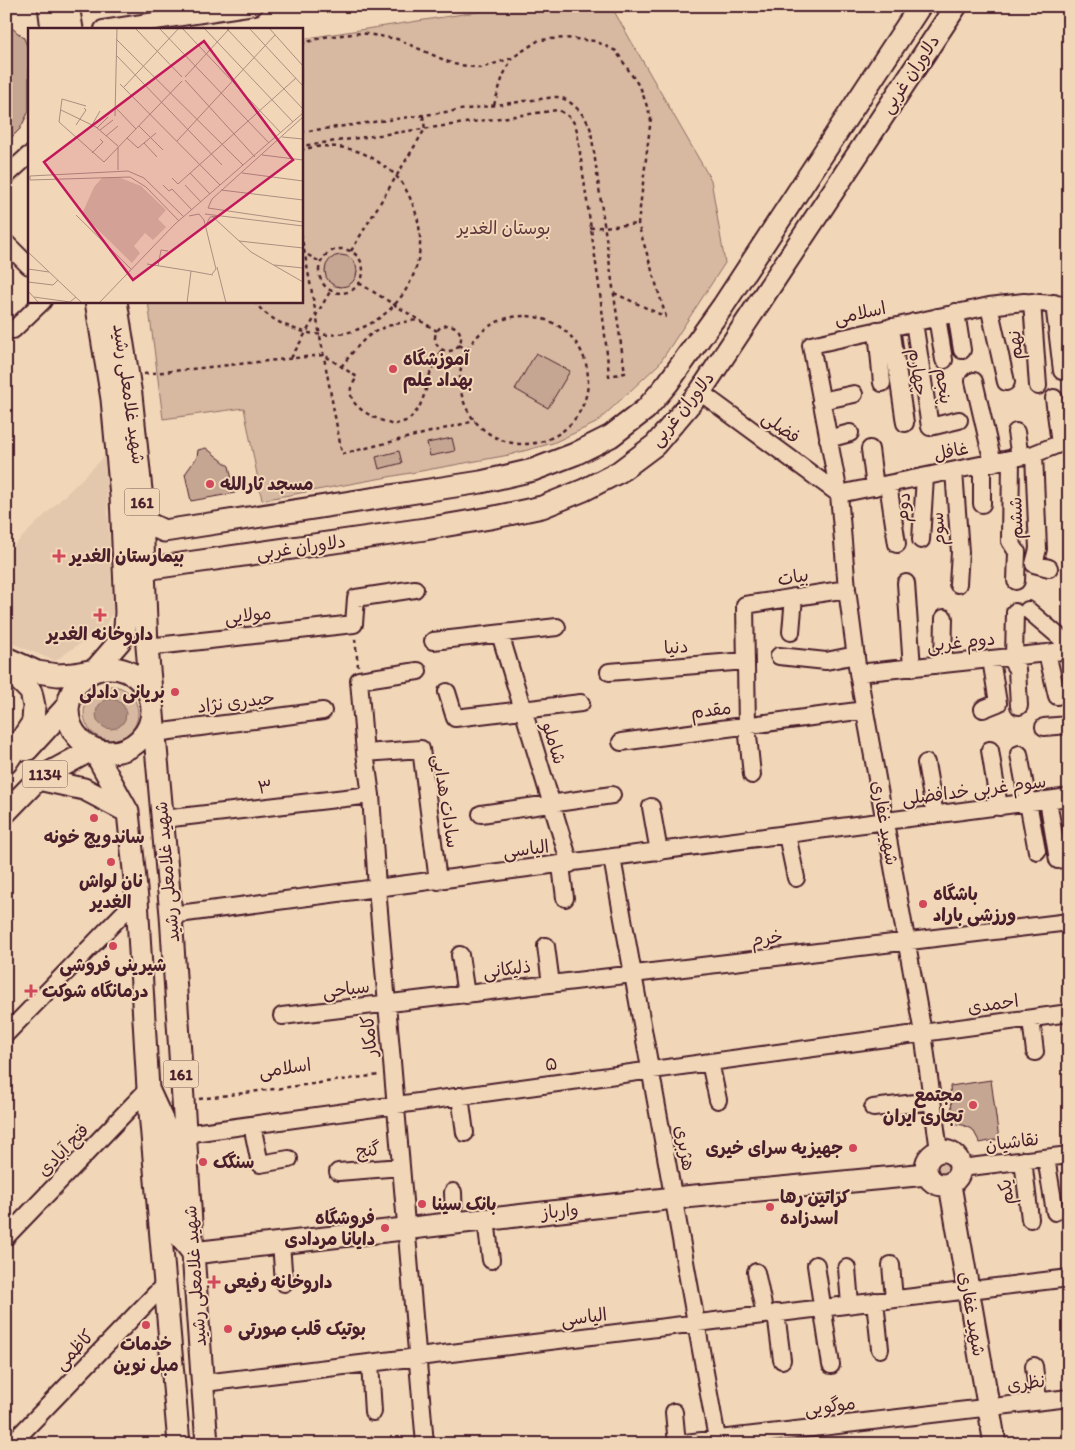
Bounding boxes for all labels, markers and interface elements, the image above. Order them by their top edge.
inset map [28,28,302,302]
street label: دلاوران غربی [876,30,944,118]
park label: بوستان الغدیر [455,217,551,239]
street label: اسلامی [832,297,888,329]
street label: شهید غلامعلی رشید [108,322,150,466]
street label: نهم [1003,329,1030,360]
street label: چهارم [901,347,932,397]
place label: آموزشگاه بهداد علم [403,348,473,394]
marker: آموزشگاه بهداد علم [387,363,399,375]
street label: دلاوران غربی [645,367,719,451]
street label: پنجم [928,367,957,406]
street label: فضلی [758,406,804,448]
street label: غافل [932,437,970,465]
place label: مسجد ثارالله [220,473,314,495]
marker: مسجد ثارالله [204,478,216,490]
road number: 161 [124,488,160,516]
street label: دوم [891,492,918,523]
street label: ششم [1004,496,1031,540]
street label: سوم [926,511,953,547]
street label: دلاوران غربی [255,530,347,564]
place label: بیمارستان الغدیر [68,545,184,567]
marker: بیمارستان الغدیر [52,549,66,563]
street label: بیات [776,564,810,590]
street label: مولایی [224,602,272,628]
marker: داروخانه الغدیر [94,609,106,621]
place label: داروخانه الغدیر [45,623,153,646]
street label: دوم غربی [926,627,997,660]
street label: دنیا [663,635,689,659]
place label: بریانی دادلی [79,681,165,704]
marker: بریانی دادلی [169,686,181,698]
street label: حیدری نژاد [196,686,276,718]
street label: مقدم [690,697,733,726]
street label: شاملو [536,718,571,767]
street label: سادات هدایی [428,752,464,850]
road number: 1134 [22,761,68,788]
street label: سوم غربی خدافضلی [901,770,1048,813]
street label: ۳ [257,775,273,799]
street label: شهید غفاری [867,779,903,867]
street label: شهید غلامعلی رشید [150,800,184,944]
marker: ساندویچ خونه [88,812,100,824]
place label: ساندویچ خونه [43,826,145,849]
street label: الیاسی [502,835,550,863]
marker: نان لواش الغدیر [105,856,117,868]
place label: نان لواش الغدیر [79,870,143,913]
place label: باشگاه ورزشی باراد [933,883,1016,927]
marker: باشگاه ورزشی باراد [917,898,929,910]
street label: خرم [750,925,785,954]
marker: شیرینی فروشی [107,940,119,952]
place label: شیرینی فروشی [60,954,166,977]
street label: ذلیکانی [482,955,532,983]
street label: سیاحی [321,975,371,1003]
place label: درمانگاه شوکت [42,980,148,1002]
marker: درمانگاه شوکت [24,984,38,998]
street label: احمدی [966,990,1020,1018]
street label: کامکار [356,1014,382,1060]
street label: ۵ [543,1052,559,1076]
street label: اسلامی [257,1053,313,1083]
road number: 161 [164,1060,198,1088]
place label: مجتمع تجاری ایران [883,1084,964,1127]
marker: مجتمع تجاری ایران [967,1099,979,1111]
street label: فتح آبادی [33,1119,94,1182]
street label: هژبری [670,1124,700,1172]
street label: نقاشیان [984,1128,1040,1156]
place label: جهیزیه سرای خیری [705,1137,843,1159]
street label: گنج [355,1138,381,1163]
marker: جهیزیه سرای خیری [847,1142,859,1154]
place label: سنگک [213,1151,254,1173]
marker: سنگک [197,1156,209,1168]
street label: یکم [994,1178,1021,1206]
place label: کراتین رها اسدزاده [780,1186,850,1229]
place label: بانک سینا [432,1193,497,1215]
marker: بانک سینا [416,1198,428,1210]
street label: وارباز [538,1198,580,1224]
marker: کراتین رها اسدزاده [764,1201,776,1213]
street label: شهید غلامعلی رشید [179,1205,211,1347]
place label: فروشگاه دایانا مردادی [284,1207,375,1250]
marker: فروشگاه دایانا مردادی [379,1222,391,1234]
street label: شهید غفاری [954,1270,990,1358]
place label: داروخانه رفیعی [224,1271,333,1294]
marker: داروخانه رفیعی [208,1276,220,1288]
street label: الیاسی [560,1303,608,1331]
place label: بوتیک قلب صورتی [238,1318,366,1341]
marker: خدمات مبل نوین [140,1319,152,1331]
marker: بوتیک قلب صورتی [222,1323,234,1335]
street label: کاظمی [49,1325,99,1375]
place label: خدمات مبل نوین [113,1333,179,1376]
street label: نظری [1006,1370,1046,1396]
street label: موگویی [803,1392,857,1420]

